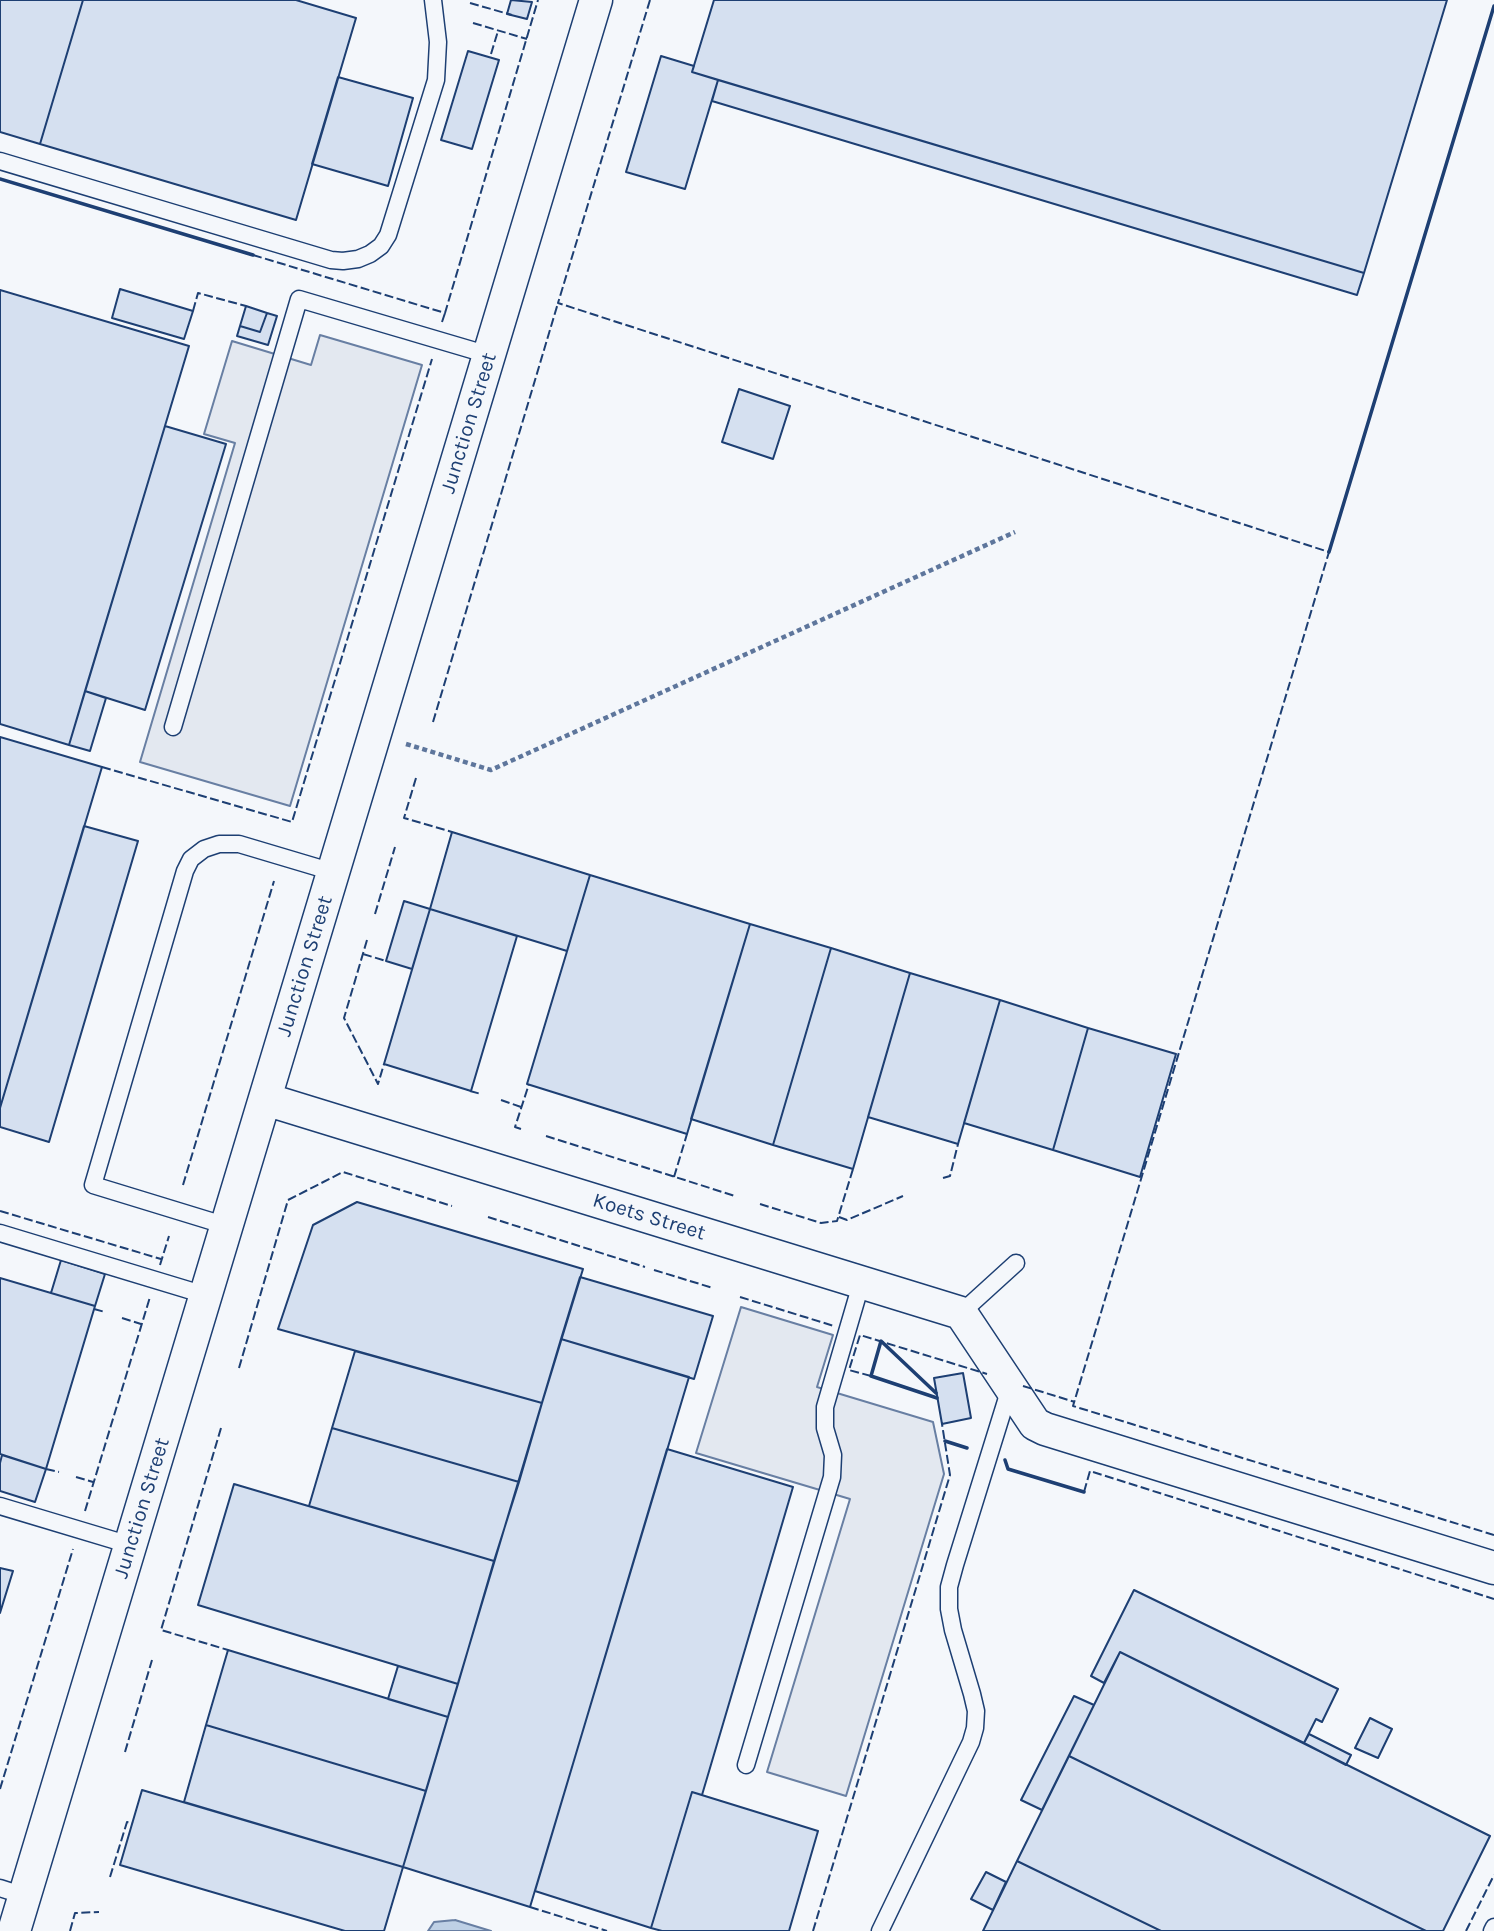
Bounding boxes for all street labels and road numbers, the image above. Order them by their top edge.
street label: Junction Street [436,350,502,496]
street label: Junction Street [272,893,338,1039]
street label: Koets Street [590,1188,708,1246]
street label: Junction Street [109,1435,175,1581]

